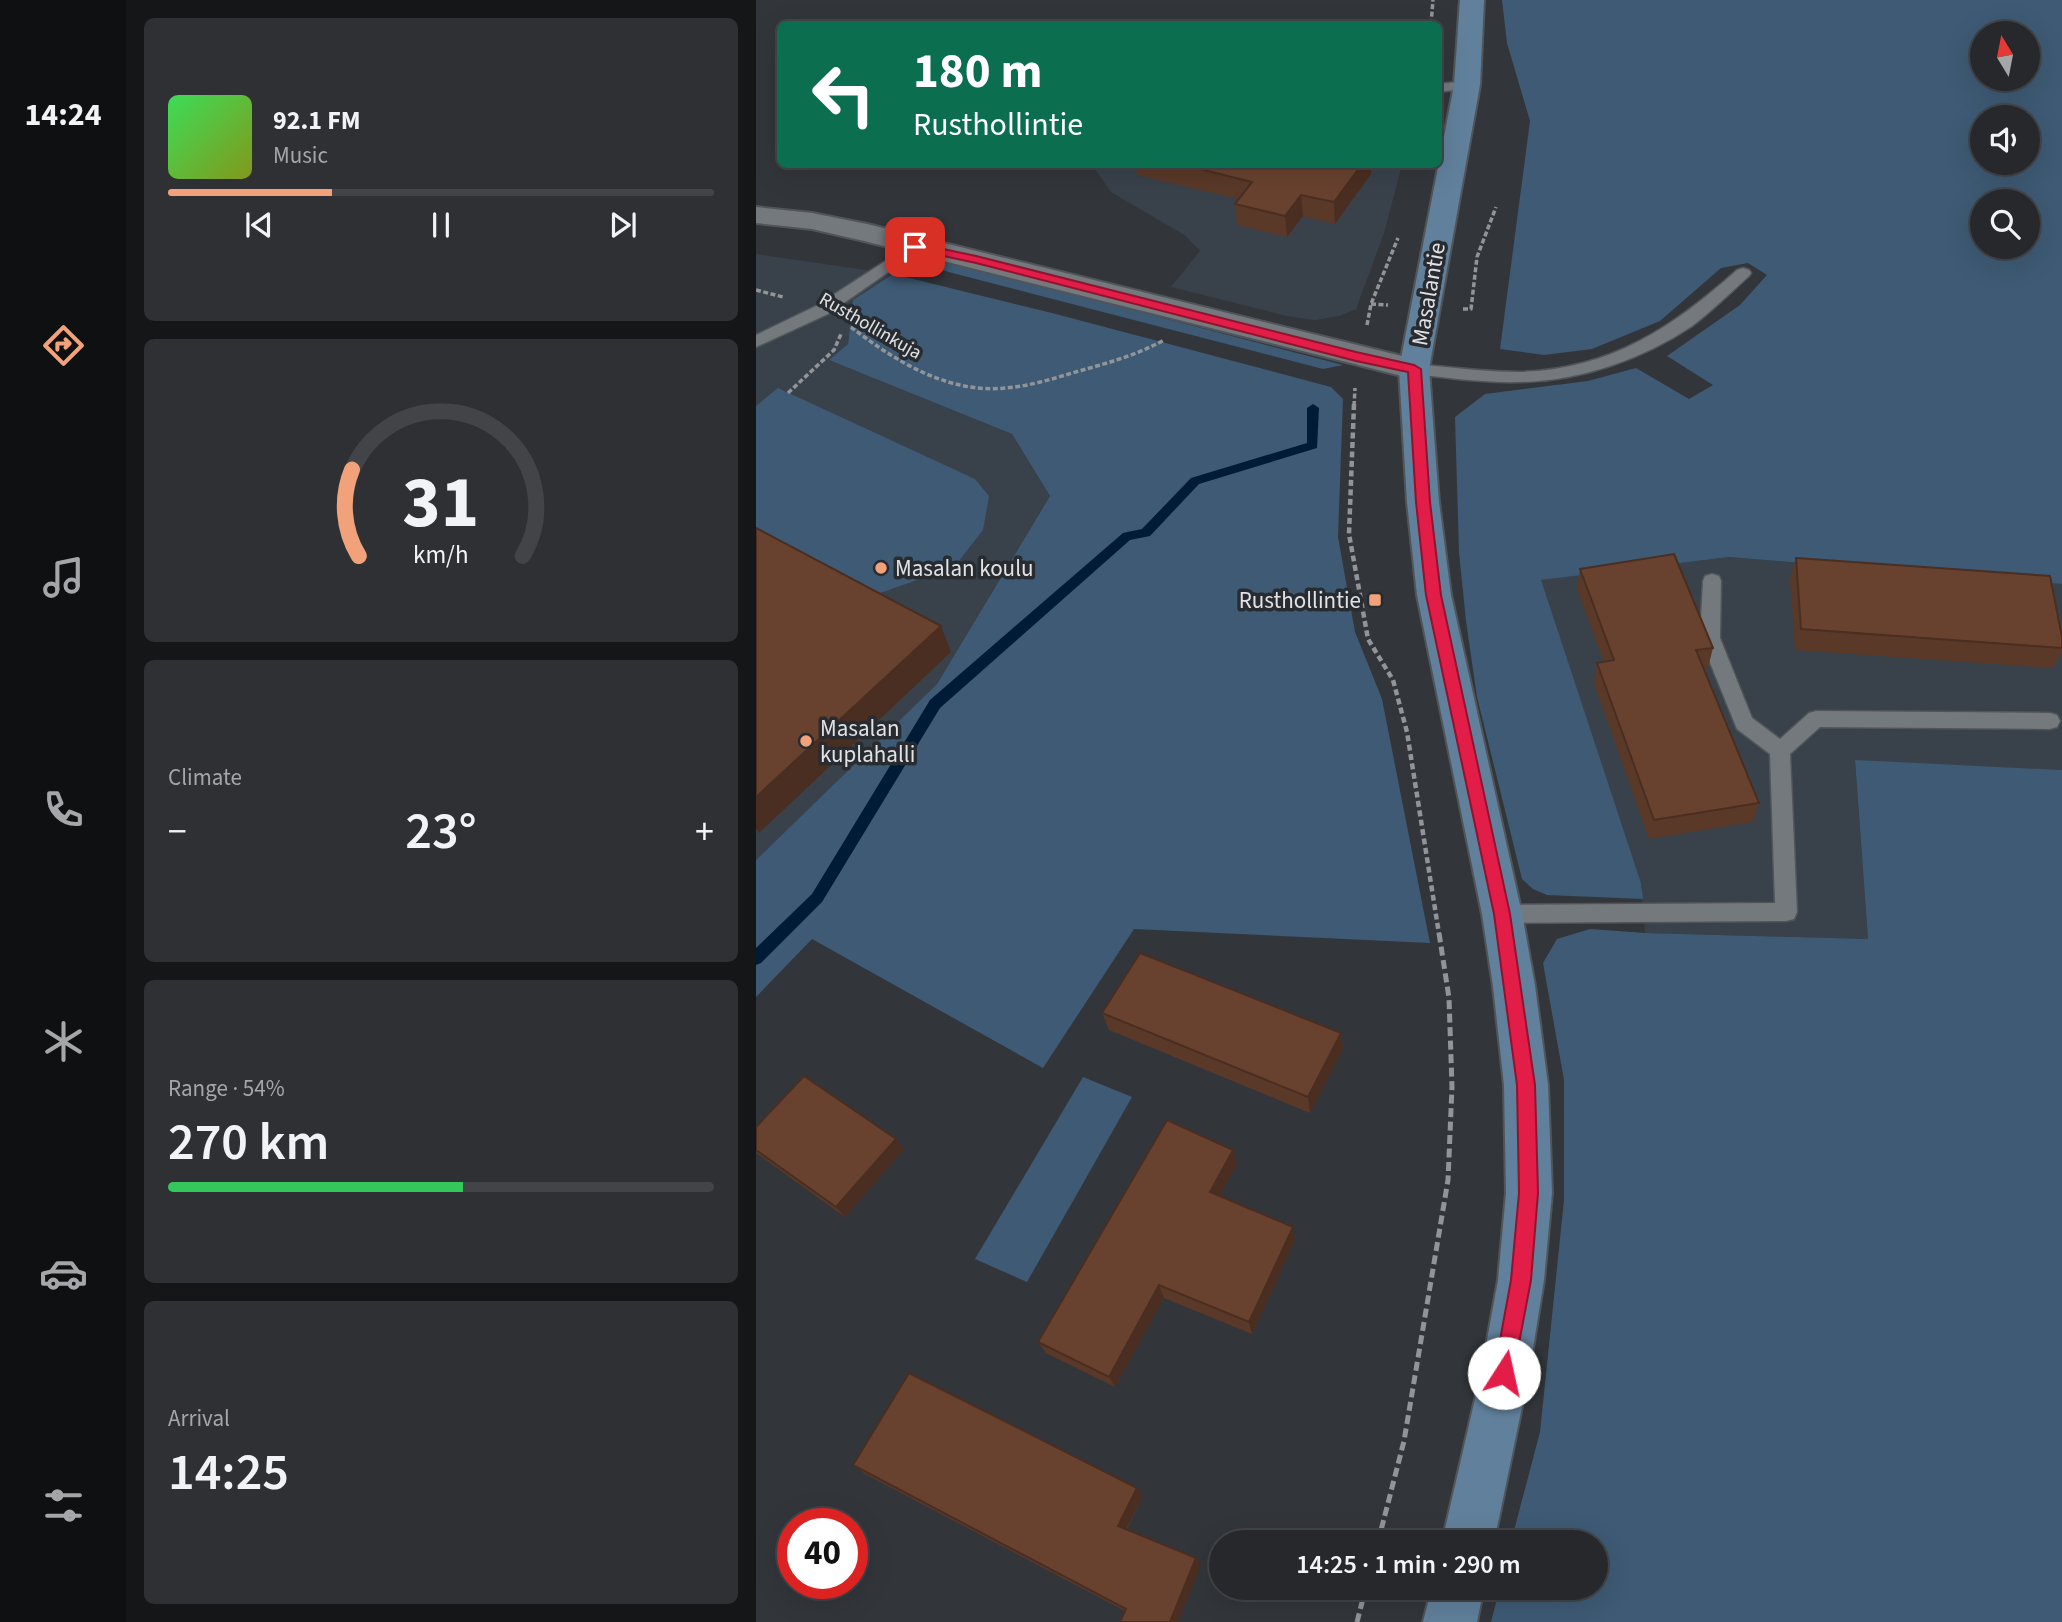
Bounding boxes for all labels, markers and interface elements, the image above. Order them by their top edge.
north arrow [1970,21,2040,91]
map controls [1970,21,2040,259]
text: 180 m [913,37,1042,107]
icon: left [798,49,889,140]
text: 14:24 [24,92,102,138]
text: 92.1 FM [273,102,361,139]
text: Rusthollintie [913,102,1083,148]
button: sound [1970,105,2040,175]
text: Music [273,139,328,172]
button: search [1970,189,2040,259]
icon: previous [240,206,278,244]
icon: pause [422,206,460,244]
icon: next [604,206,642,244]
pin [885,217,945,277]
icon: arrive [896,228,934,266]
street label: Masalantie [1403,240,1454,348]
street label: Rusthollinkuja [814,286,926,367]
icon: directions [39,321,88,370]
text: 31 [403,452,479,556]
text: km/h [413,537,469,573]
place label: Masalan koulu [895,552,1034,585]
icon: music [39,553,88,602]
marker: Masalan koulu [873,560,889,576]
place label: Rusthollintie [1239,584,1361,617]
marker: Rusthollintie [1367,592,1383,608]
place label: Masalan kuplahalli [820,712,915,771]
marker: Masalan kuplahalli [798,733,814,749]
text: Climate [168,761,242,794]
icon: phone [39,785,88,834]
text: 23° [405,795,477,869]
text: − [168,805,187,859]
text: + [695,805,714,859]
icon: climate [39,1017,88,1066]
text: Range · 54% [168,1072,285,1105]
text: 270 km [168,1106,329,1180]
icon: car [39,1249,88,1298]
position arrow [1467,1336,1541,1410]
text: Arrival [168,1402,230,1435]
text: 14:25 [168,1436,289,1510]
icon: filters [39,1481,88,1530]
speed limit sign: 40 [777,1508,868,1599]
text: 14:25 · 1 min · 290 m [1296,1546,1521,1583]

